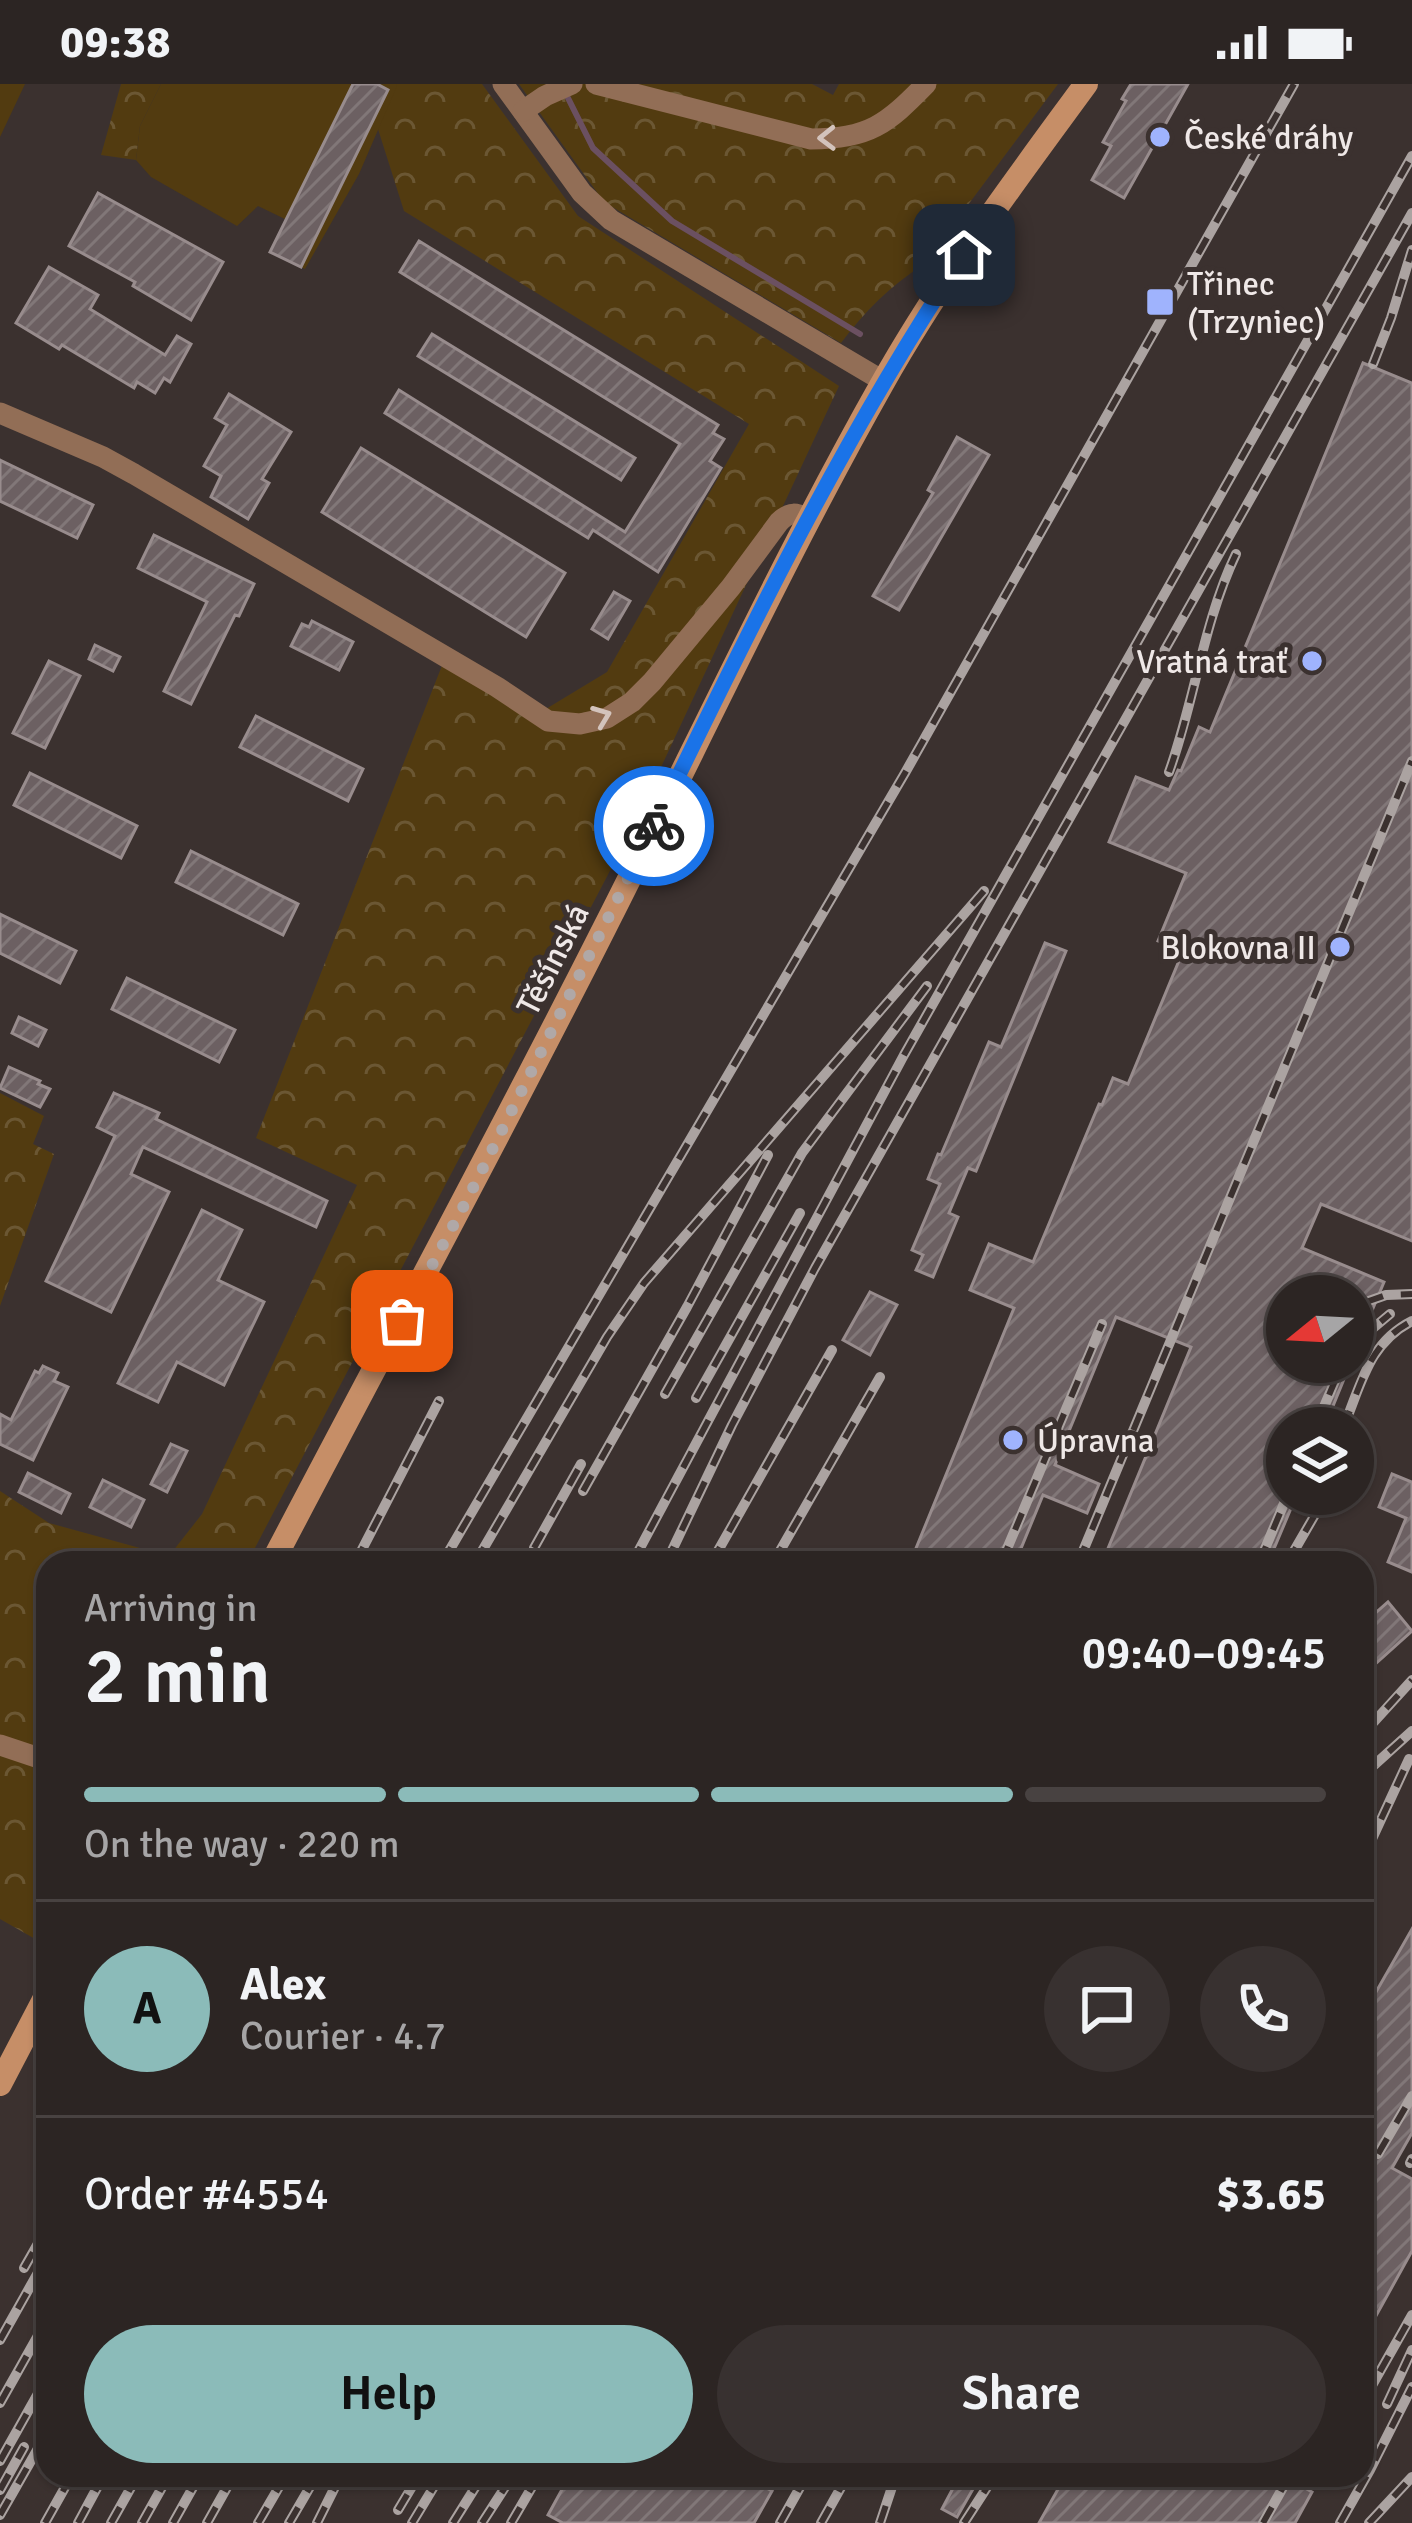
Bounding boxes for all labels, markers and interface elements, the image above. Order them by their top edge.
text: 09:38 [60,15,170,70]
place label: České dráhy [1184,118,1354,159]
one-way arrow [818,124,836,150]
marker: České dráhy [1147,124,1173,150]
pin [913,204,1015,306]
icon: home [931,222,997,288]
place label: Třinec (Trzyniec) [1187,264,1325,343]
marker: Třinec (Trzyniec) [1144,286,1176,318]
place label: Vratná trať [1136,642,1288,683]
marker: Vratná trať [1299,648,1325,674]
one-way arrow [590,706,611,730]
courier [594,766,714,886]
icon: bike [621,793,687,859]
street label: Těšínská [508,897,599,1022]
place label: Blokovna II [1160,928,1316,969]
marker: Blokovna II [1327,934,1353,960]
pin [351,1270,453,1372]
north arrow [1266,1275,1374,1383]
map controls [1266,1275,1374,1515]
icon: bag [369,1288,435,1354]
button: layers [1266,1407,1374,1515]
place label: Úpravna [1037,1421,1154,1462]
marker: Úpravna [1000,1427,1026,1453]
text: Arriving in [84,1584,258,1632]
text: 09:40–09:45 [1082,1626,1326,1681]
text: 2 min [84,1629,271,1725]
text: On the way · 220 m [84,1820,400,1868]
button: chat [1044,1946,1170,2072]
button: phone [1200,1946,1326,2072]
text: Alex [240,1957,326,2012]
text: A [133,1981,161,2036]
text: Courier · 4.7 [240,2012,446,2060]
text: Order #4554 [84,2167,329,2222]
text: $3.65 [1216,2167,1326,2222]
button: Help [84,2325,693,2463]
button: Share [717,2325,1326,2463]

